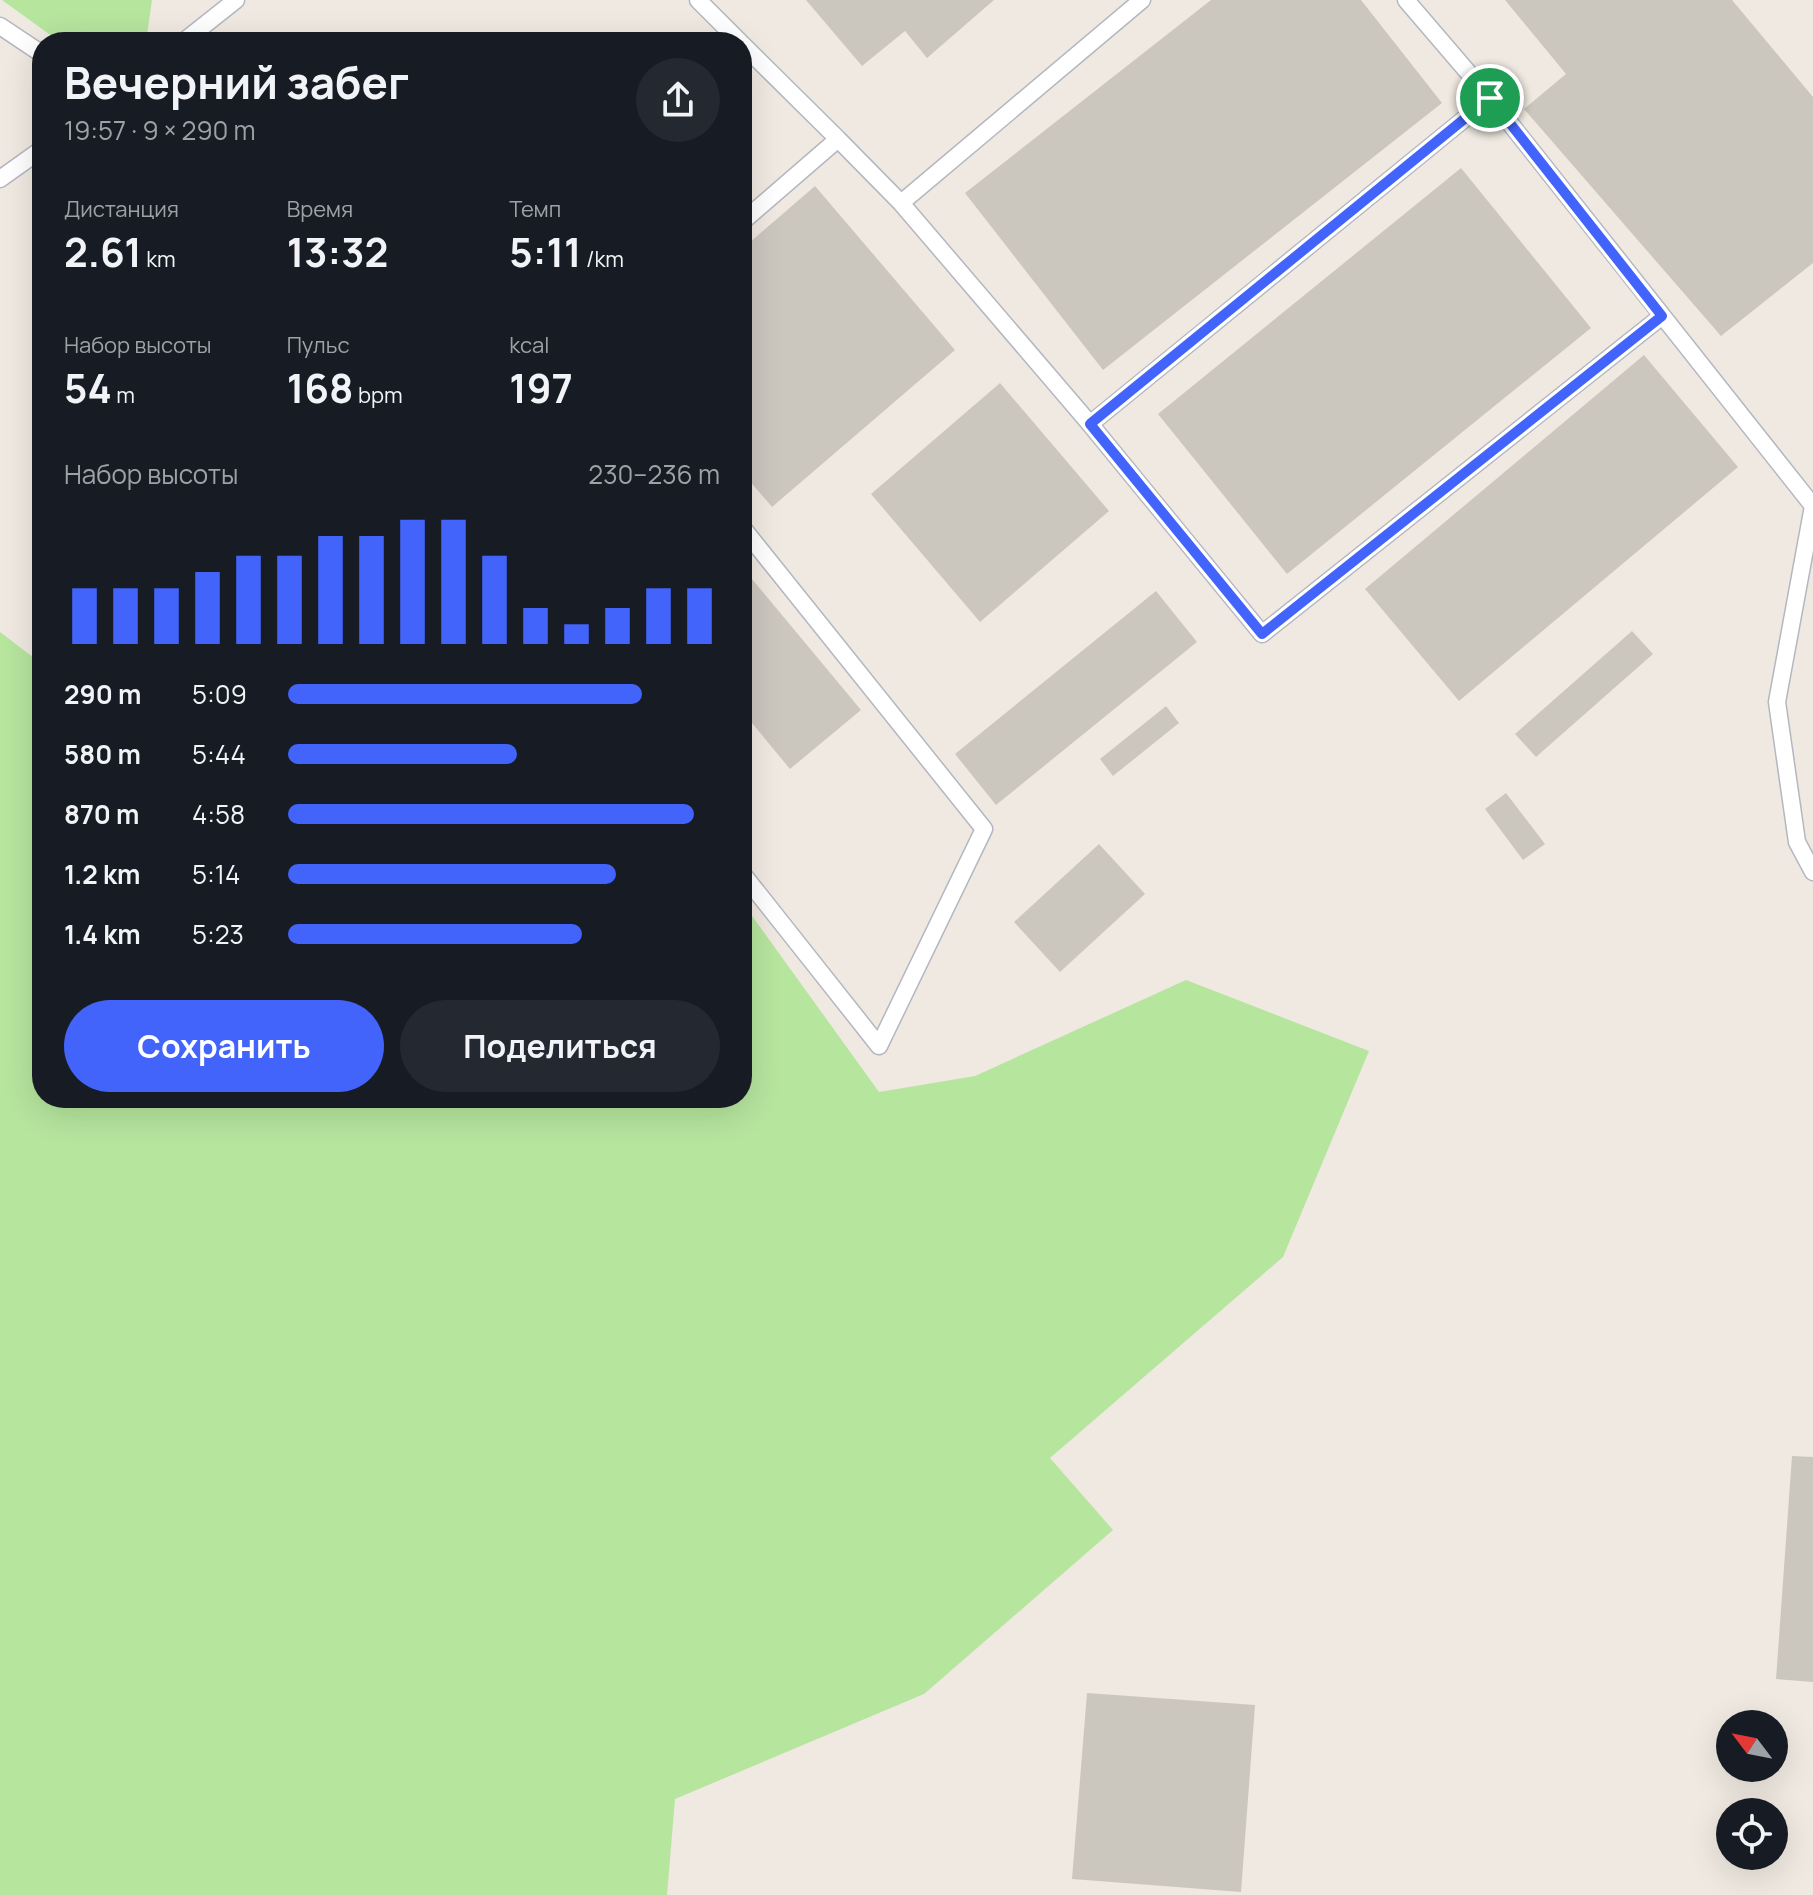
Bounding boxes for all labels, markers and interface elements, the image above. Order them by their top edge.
text: Вечерний забег [64,52,409,112]
button: share [636,58,720,142]
pin [1456,64,1524,132]
icon: arrive [1468,76,1512,120]
text: 19:57 · 9 × 290 m [64,112,256,148]
text: Дистанция [64,194,179,224]
text: Время [287,194,353,224]
text: Темп [509,194,561,224]
text: 2.61 [64,224,142,279]
text: 13:32 [287,224,388,279]
text: 5:11 [509,224,582,279]
text: km [142,244,176,274]
text: /km [582,244,624,274]
text: Набор высоты [64,330,212,360]
text: Пульс [287,330,350,360]
text: kcal [509,330,549,360]
text: 54 [64,360,112,415]
text: 168 [287,360,354,415]
text: 197 [509,360,573,415]
text: m [112,380,135,410]
text: bpm [354,380,403,410]
text: Набор высоты [64,456,238,492]
text: 230–236 m [588,456,720,492]
text: 290 m [64,676,141,712]
text: 5:09 [192,676,247,712]
text: 580 m [64,736,141,772]
text: 5:44 [192,736,246,772]
text: 870 m [64,796,139,832]
text: 4:58 [192,796,245,832]
text: 1.2 km [64,856,140,892]
text: 5:14 [192,856,240,892]
text: 1.4 km [64,916,141,952]
text: 5:23 [192,916,244,952]
button: Сохранить [64,1000,384,1092]
button: Поделиться [400,1000,720,1092]
north arrow [1716,1710,1788,1782]
map controls [1716,1710,1788,1870]
button: locate [1716,1798,1788,1870]

